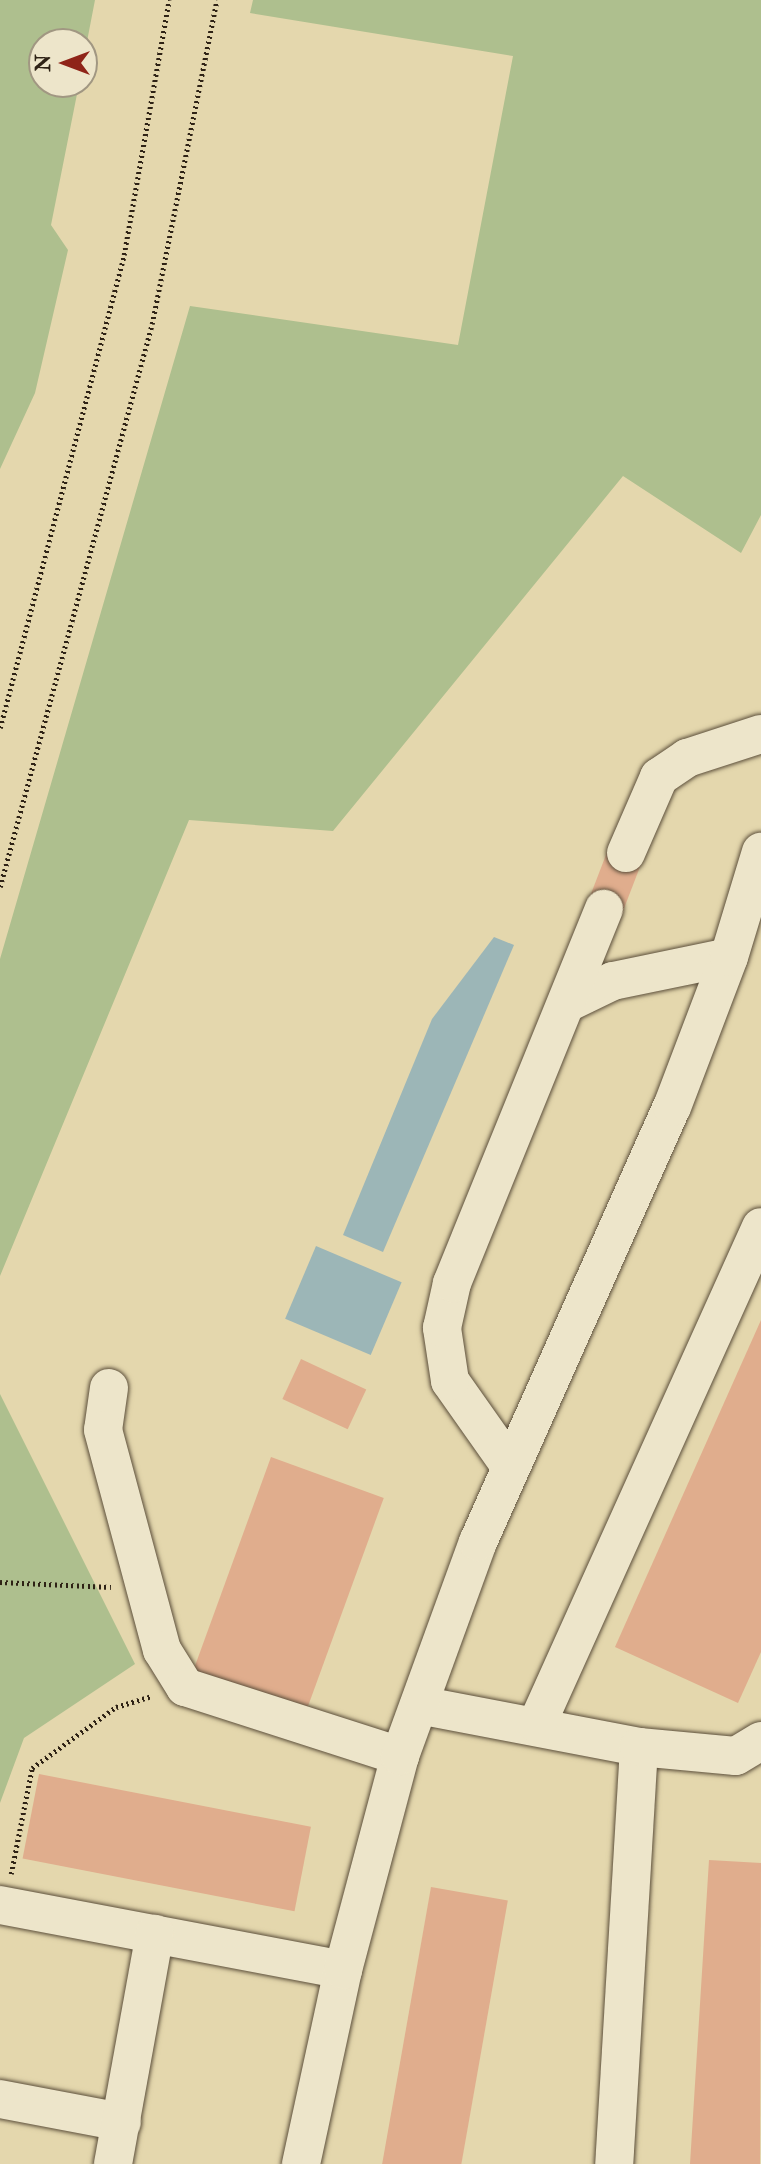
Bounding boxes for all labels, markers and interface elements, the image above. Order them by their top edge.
north arrow [28,28,98,98]
text: N [32,55,56,72]

